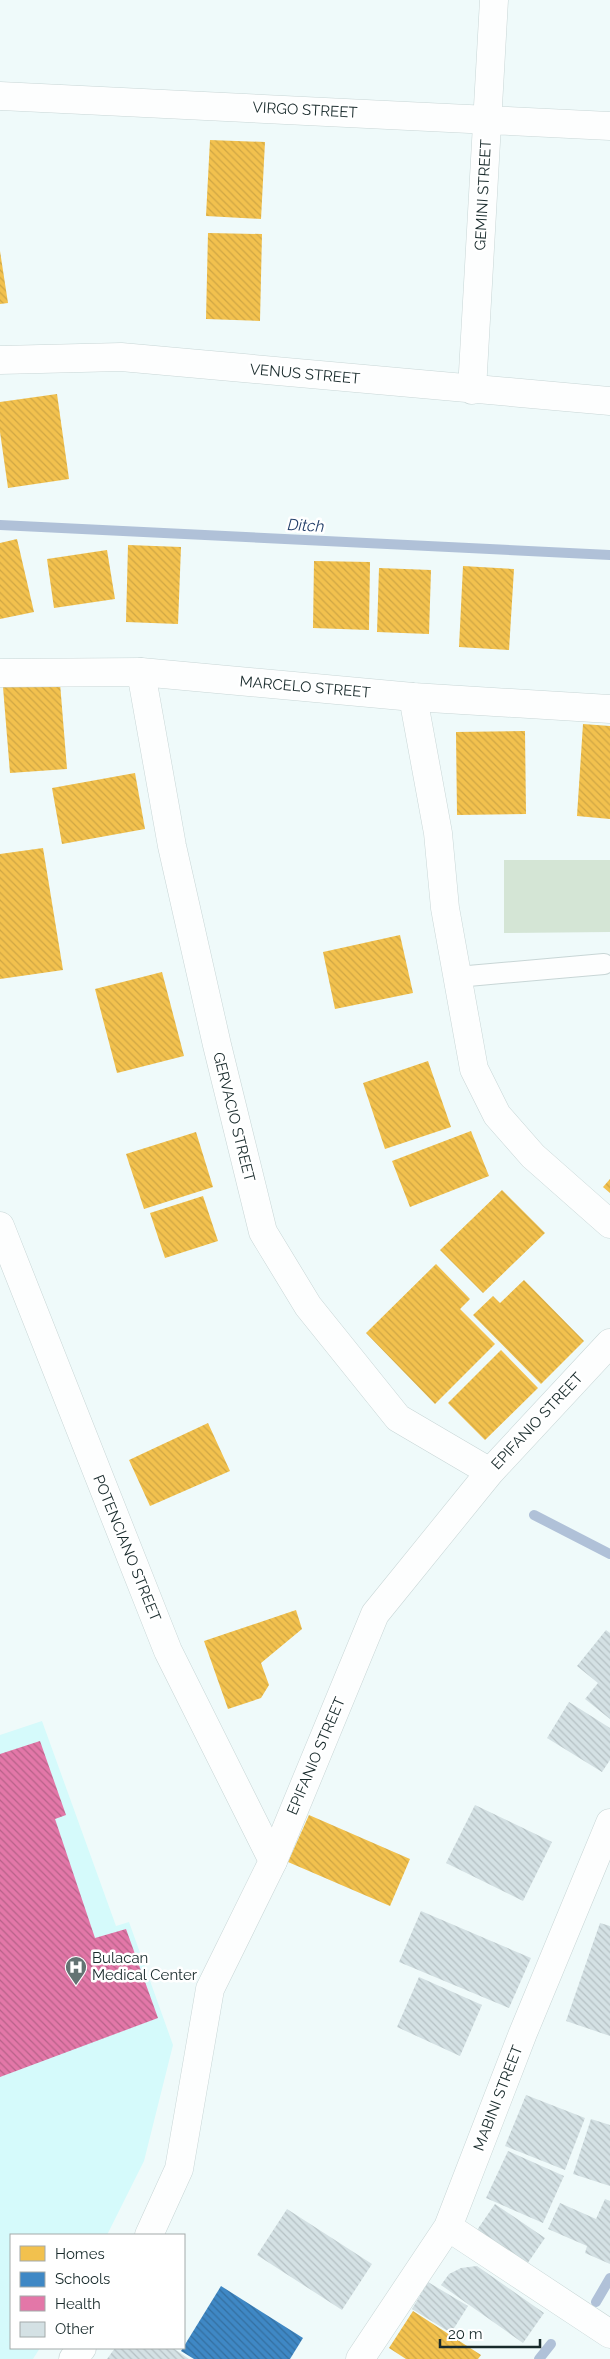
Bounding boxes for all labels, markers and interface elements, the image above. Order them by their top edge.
street label: VIRGO STREET [252,98,358,122]
street label: GEMINI STREET [471,139,495,251]
street label: VENUS STREET [249,360,361,388]
water label: Ditch [287,515,325,536]
street label: MARCELO STREET [239,672,371,702]
street label: GERVACIO STREET [209,1050,259,1184]
street label: EPIFANIO STREET [487,1369,587,1473]
street label: POTENCIANO STREET [89,1472,165,1624]
street label: EPIFANIO STREET [283,1694,349,1818]
place label: Bulacan Medical Center [92,1949,198,1984]
hospital icon: Bulacan Medical Center [64,1955,88,1986]
street label: MABINI STREET [470,2043,526,2153]
legend [10,2234,185,2349]
text: Homes [55,2245,105,2263]
text: Schools [55,2270,110,2288]
text: Health [55,2295,101,2313]
scale bar [440,2316,540,2348]
text: Other [55,2320,95,2338]
text: 20 m [448,2325,483,2343]

